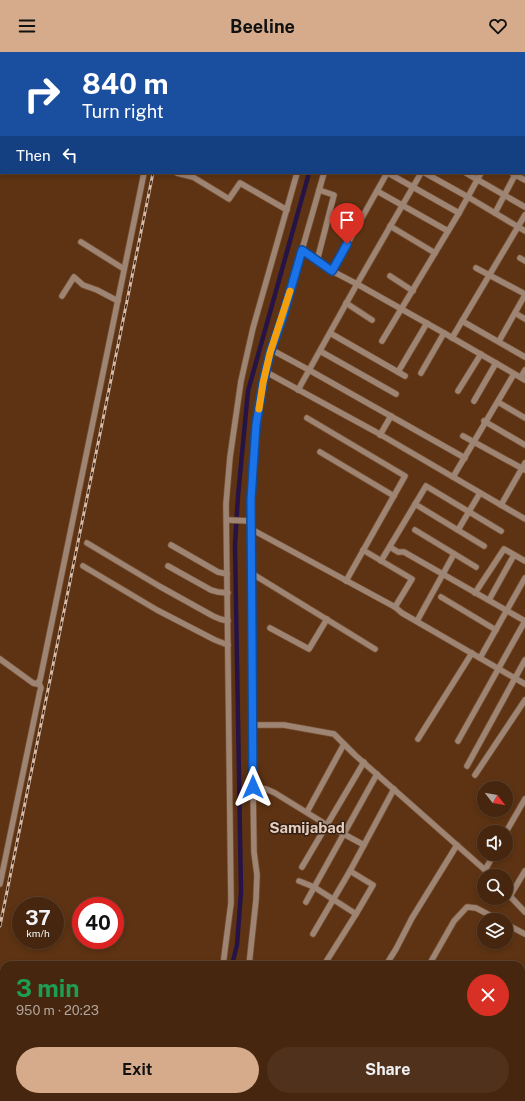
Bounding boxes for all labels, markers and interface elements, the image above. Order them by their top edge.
icon: menu [16,15,38,37]
icon: heart [487,15,509,37]
text: Beeline [230,16,295,37]
text: 840 m [82,67,169,100]
icon: right [16,68,68,120]
text: Turn right [82,101,164,122]
icon: left [59,144,81,166]
text: Then [16,147,51,164]
pin [330,203,364,244]
icon: arrive [336,209,358,231]
position arrow [232,766,274,808]
north arrow [477,781,513,817]
map controls [477,781,513,949]
district label: Samijabad [269,819,345,836]
button: sound [477,825,513,861]
button: search [477,869,513,905]
speed limit sign: 40 [72,897,124,949]
text: 37 [25,906,51,930]
button: layers [477,913,513,949]
text: km/h [26,927,50,939]
text: 3 min [16,974,80,1002]
button: close [467,974,509,1016]
text: 950 m · 20:23 [16,1003,99,1018]
button: Exit [16,1047,259,1093]
button: Share [267,1047,509,1093]

